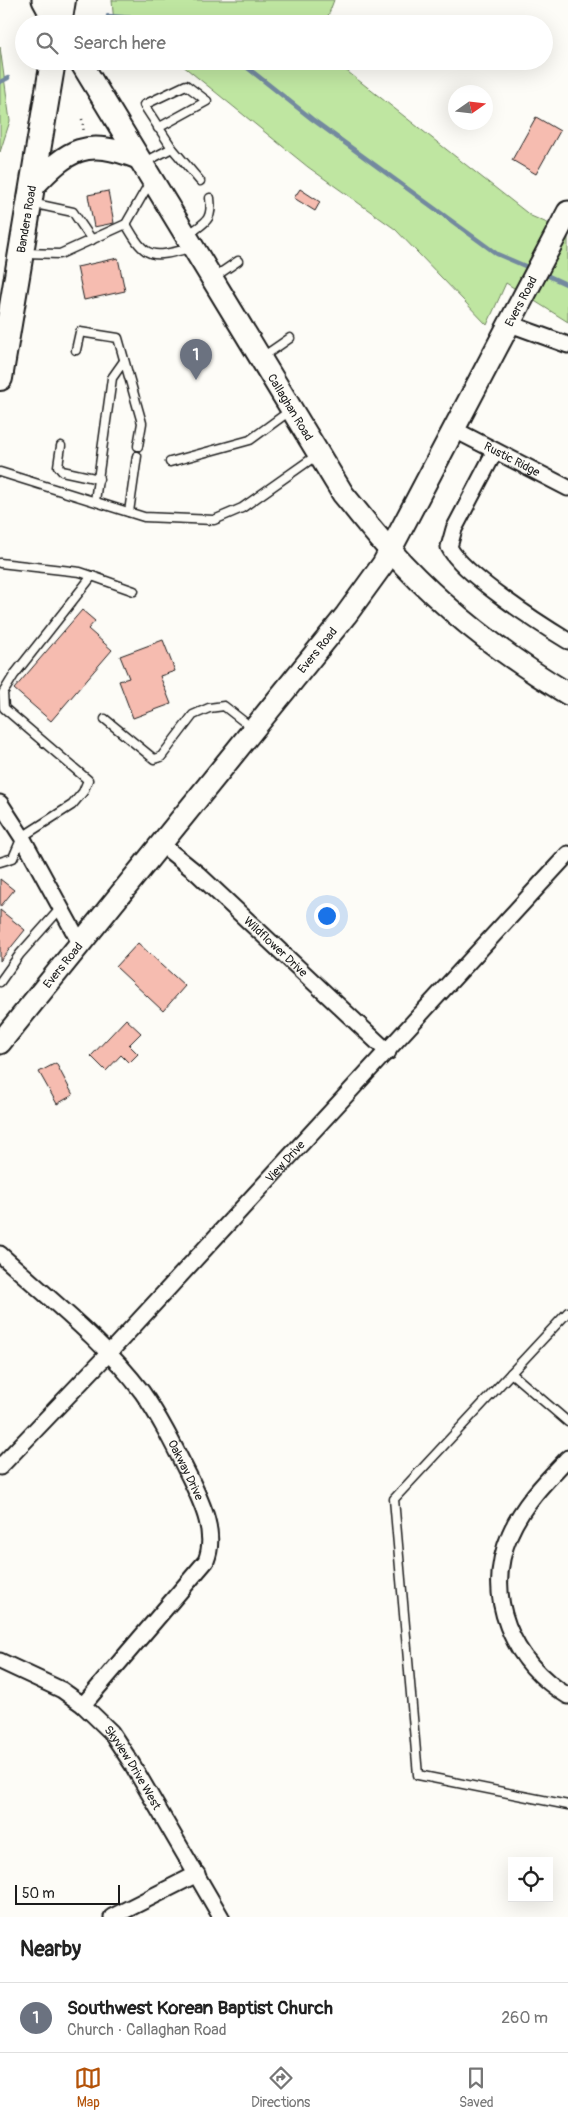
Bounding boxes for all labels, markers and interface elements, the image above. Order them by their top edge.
search box [15,15,553,70]
icon: search [33,29,61,57]
text: Search here [73,31,166,55]
north arrow [448,85,493,130]
street label: Bandera Road [14,184,40,254]
street label: Evers Road [502,274,541,329]
pin: 1 [180,339,212,380]
street label: Callaghan Road [264,371,316,444]
street label: Rustic Ridge [481,439,542,480]
street label: Evers Road [295,625,341,677]
your location [314,903,340,929]
street label: Wildflower Drive [240,914,310,981]
street label: Evers Road [40,939,86,992]
street label: View Drive [263,1138,309,1186]
street label: Oakway Drive [164,1438,206,1503]
street label: Skyview Drive West [101,1723,164,1813]
map controls [508,1857,553,1902]
button: locate [508,1857,553,1902]
scale bar [15,1882,120,1905]
text: 50 m [22,1885,55,1902]
text: Nearby [20,1936,81,1963]
text: Southwest Korean Baptist Church [67,1996,333,2020]
text: 1 [33,2008,39,2028]
text: 260 m [501,2008,548,2028]
text: Church · Callaghan Road [67,2020,227,2040]
tab: Map [74,2064,102,2111]
tab: Directions [251,2064,310,2111]
tab: Saved [459,2064,494,2111]

